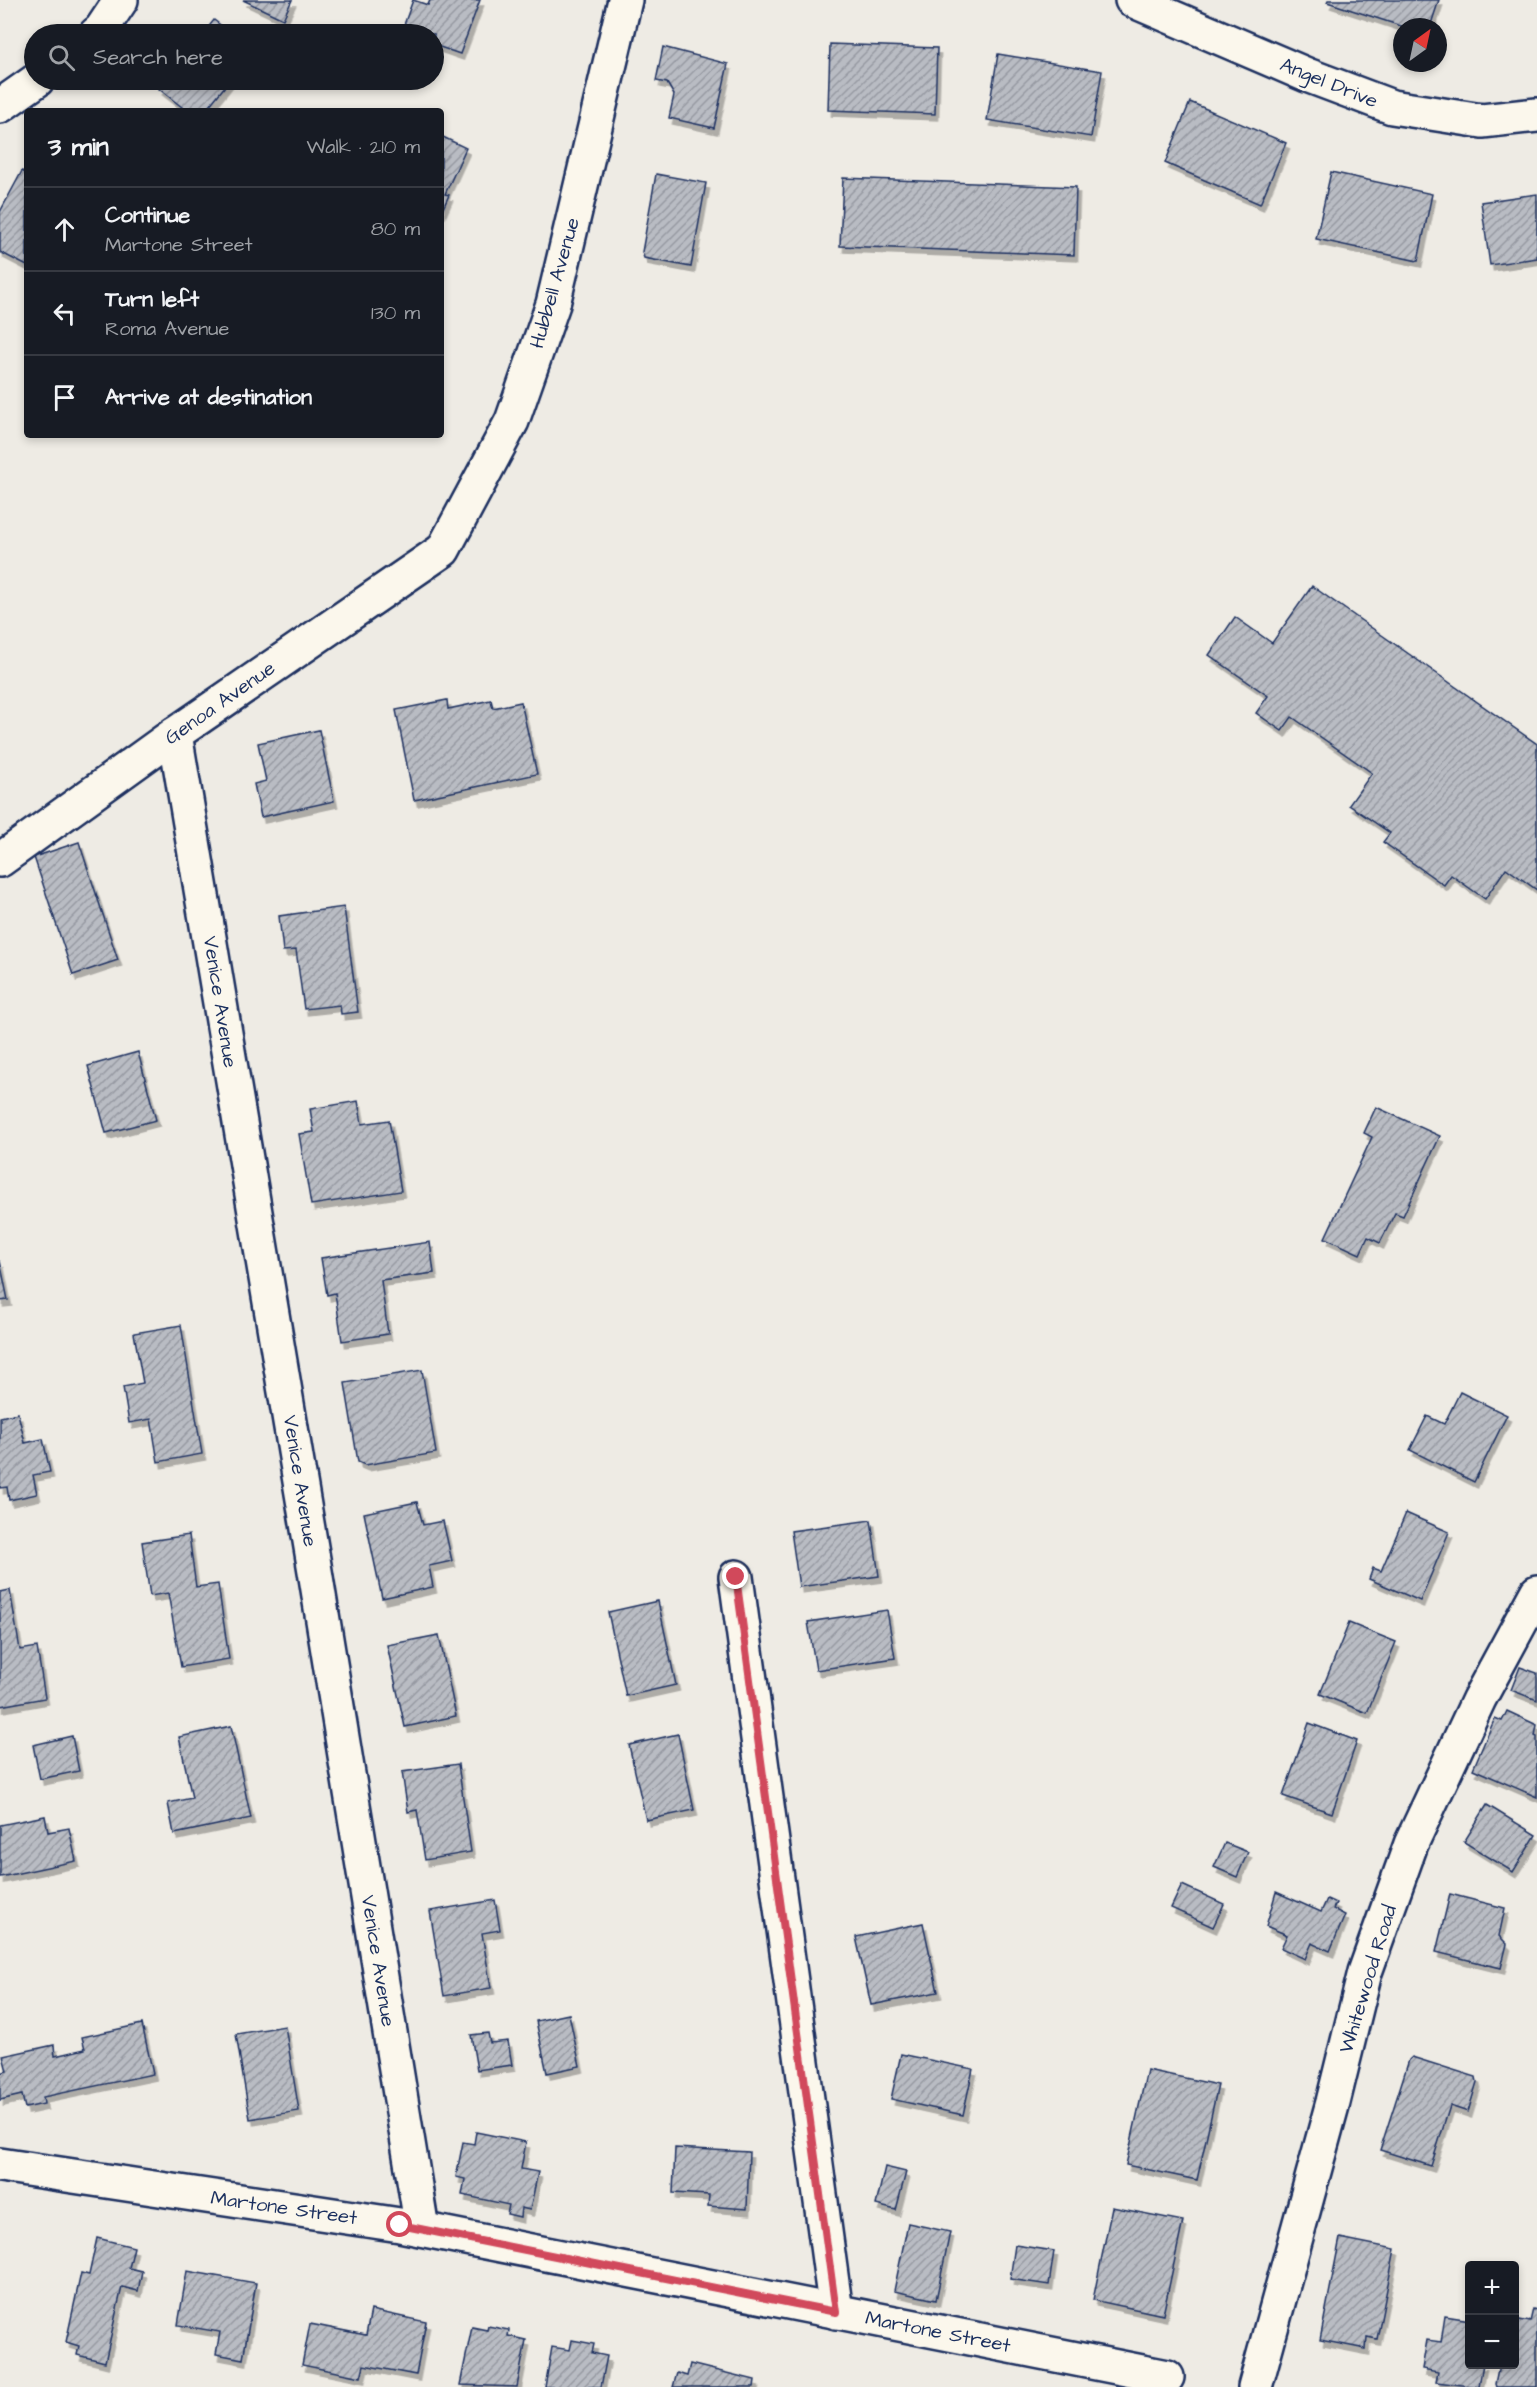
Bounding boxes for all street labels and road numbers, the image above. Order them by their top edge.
street label: Angel Drive [1275,51,1382,116]
street label: Hubbell Avenue [523,214,587,352]
street label: Genoa Avenue [159,654,281,751]
street label: Venice Avenue [196,934,244,1070]
street label: Venice Avenue [276,1413,324,1549]
street label: Venice Avenue [354,1893,402,2029]
street label: Whitewood Road [1332,1902,1404,2056]
street label: Martone Street [209,2184,359,2232]
street label: Martone Street [863,2304,1013,2360]

